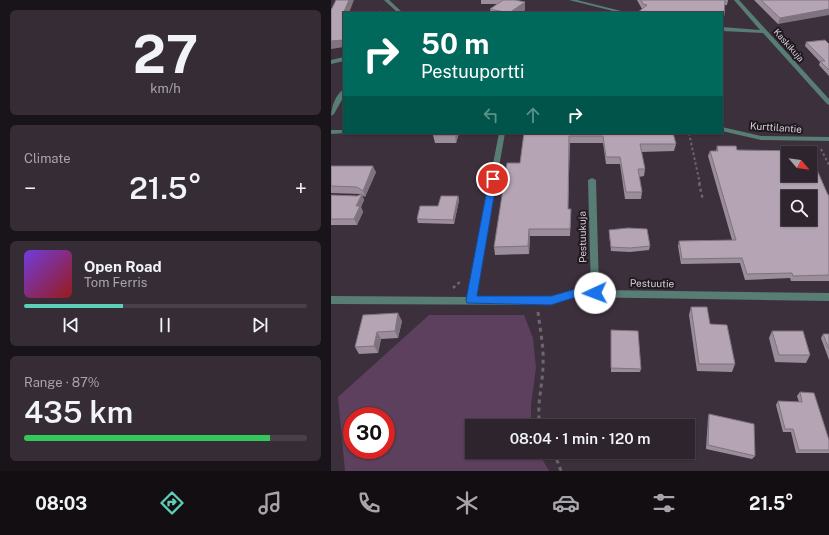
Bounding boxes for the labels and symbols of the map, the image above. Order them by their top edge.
street label: Kaskikuja [771,26,807,64]
street label: Kurttilantie [750,119,803,135]
north arrow [781,146,817,182]
pin [476,162,510,196]
street label: Pestuukuja [576,211,588,263]
position arrow [574,272,616,314]
street label: Pestuutie [630,277,675,289]
speed limit sign: 30 [343,407,395,459]

